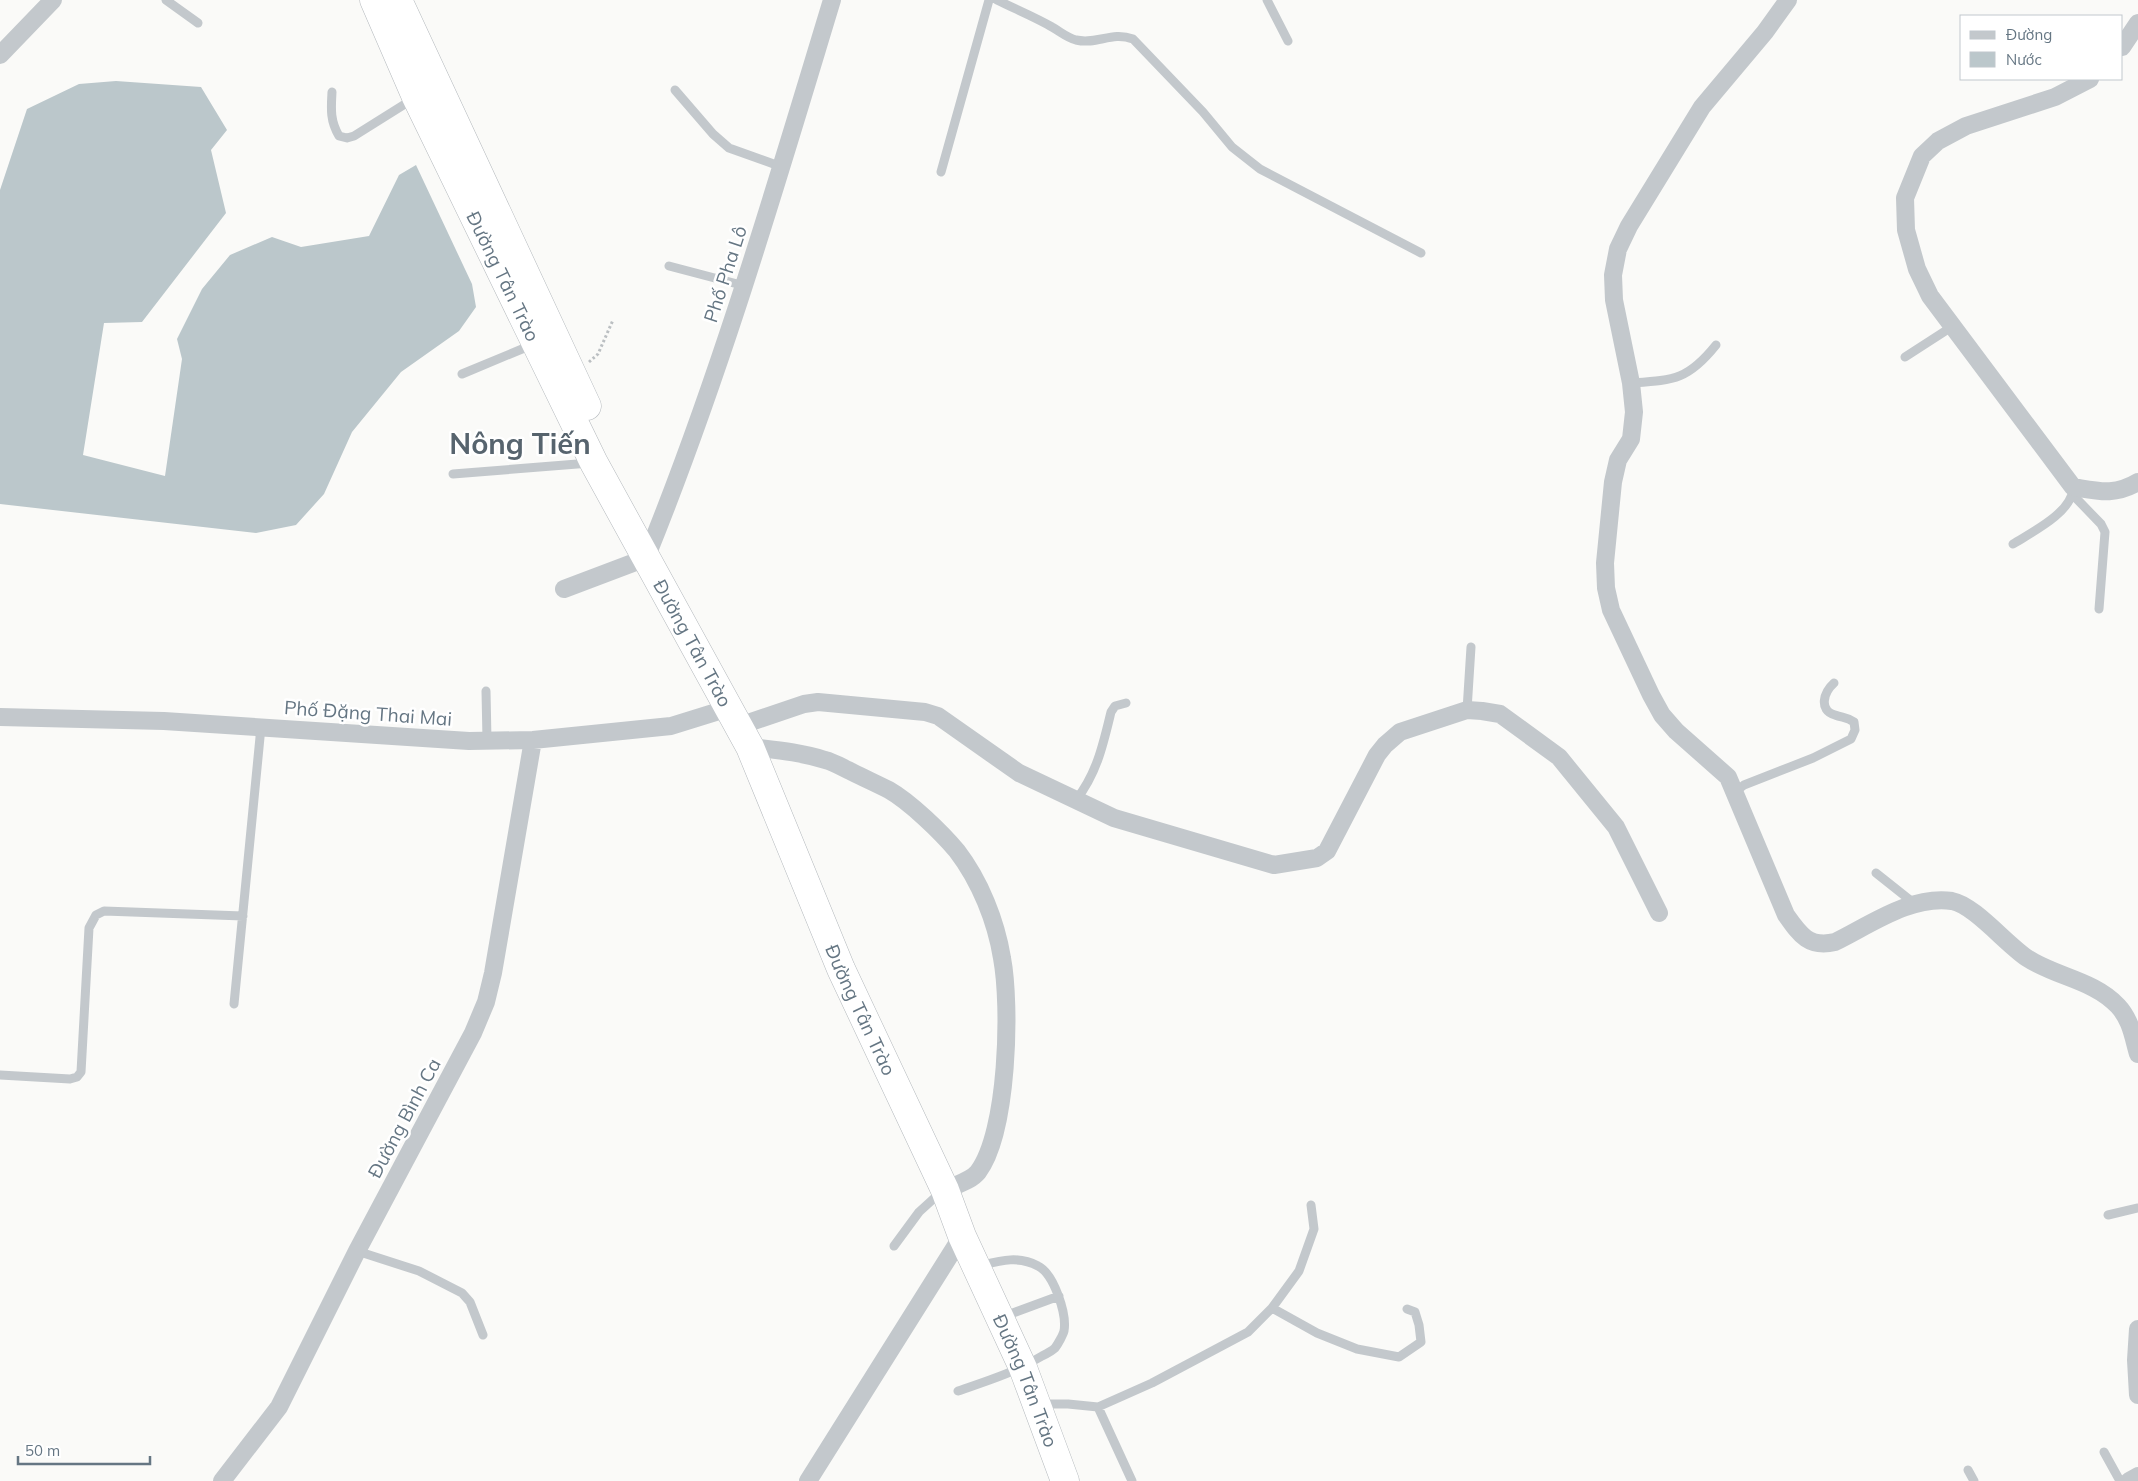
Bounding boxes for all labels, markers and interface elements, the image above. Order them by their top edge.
legend [1960,15,2123,80]
text: Đường [2006,25,2052,44]
text: Nước [2006,50,2042,69]
street label: Đường Tân Trào [461,207,545,345]
street label: Phố Pha Lô [698,223,752,325]
district label: Nông Tiến [449,425,591,461]
street label: Đường Tân Trào [648,575,737,711]
street label: Phố Đặng Thai Mai [283,695,453,731]
street label: Đường Tân Trào [820,941,901,1079]
street label: Đường Bình Ca [362,1054,446,1182]
street label: Đường Tân Trào [988,1310,1063,1451]
scale bar [18,1434,150,1466]
text: 50 m [25,1441,60,1460]

